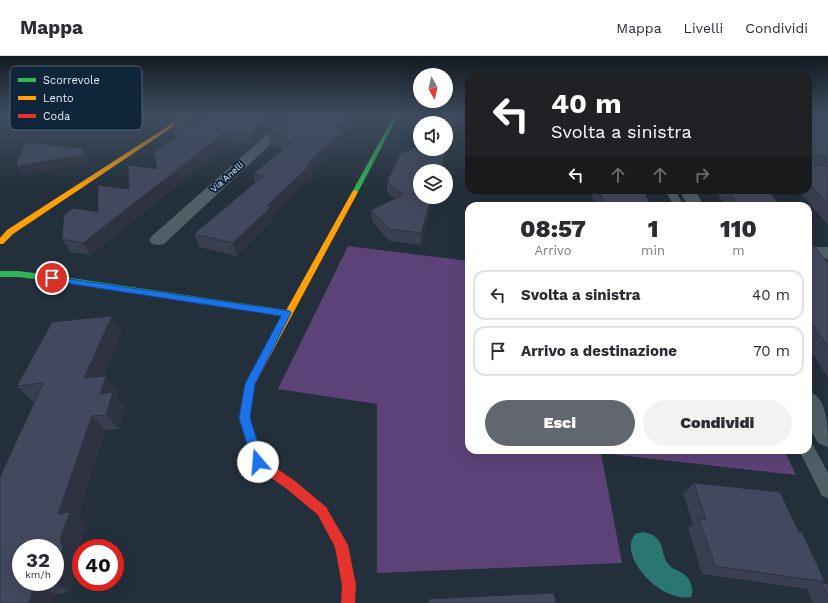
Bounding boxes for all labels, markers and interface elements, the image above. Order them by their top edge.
text: Mappa [20,16,83,39]
text: Mappa [616,20,662,36]
text: Livelli [684,20,723,36]
text: Condividi [745,20,808,36]
legend [10,66,142,130]
north arrow [413,68,453,108]
map controls [413,68,453,204]
text: Scorrevole [43,74,100,87]
text: 40 m [551,87,621,120]
icon: left [485,88,537,140]
text: Lento [43,92,74,105]
text: Coda [43,110,70,123]
button: sound [413,116,453,156]
text: Svolta a sinistra [551,121,692,142]
street label: Via Anelli [209,160,245,194]
button: layers [413,164,453,204]
icon: left [565,164,587,186]
icon: ahead [607,164,629,186]
icon: ahead [649,164,671,186]
icon: right [691,164,713,186]
text: 08:57 [520,215,586,243]
text: 1 [648,215,658,243]
text: 110 [720,215,757,243]
text: Arrivo [534,243,572,258]
text: min [641,243,665,258]
text: m [732,243,745,258]
pin [35,261,69,295]
icon: arrive [41,267,63,289]
icon: left [487,284,509,306]
text: Svolta a sinistra [521,286,641,304]
text: 40 m [752,286,790,304]
icon: arrive [487,340,509,362]
text: Arrivo a destinazione [521,342,677,360]
text: 70 m [753,342,790,360]
button: Esci [485,400,635,446]
button: Condividi [643,400,792,446]
position arrow [237,441,279,483]
speed limit sign: 40 [72,539,124,591]
text: 32 [26,548,50,572]
text: km/h [25,569,51,580]

